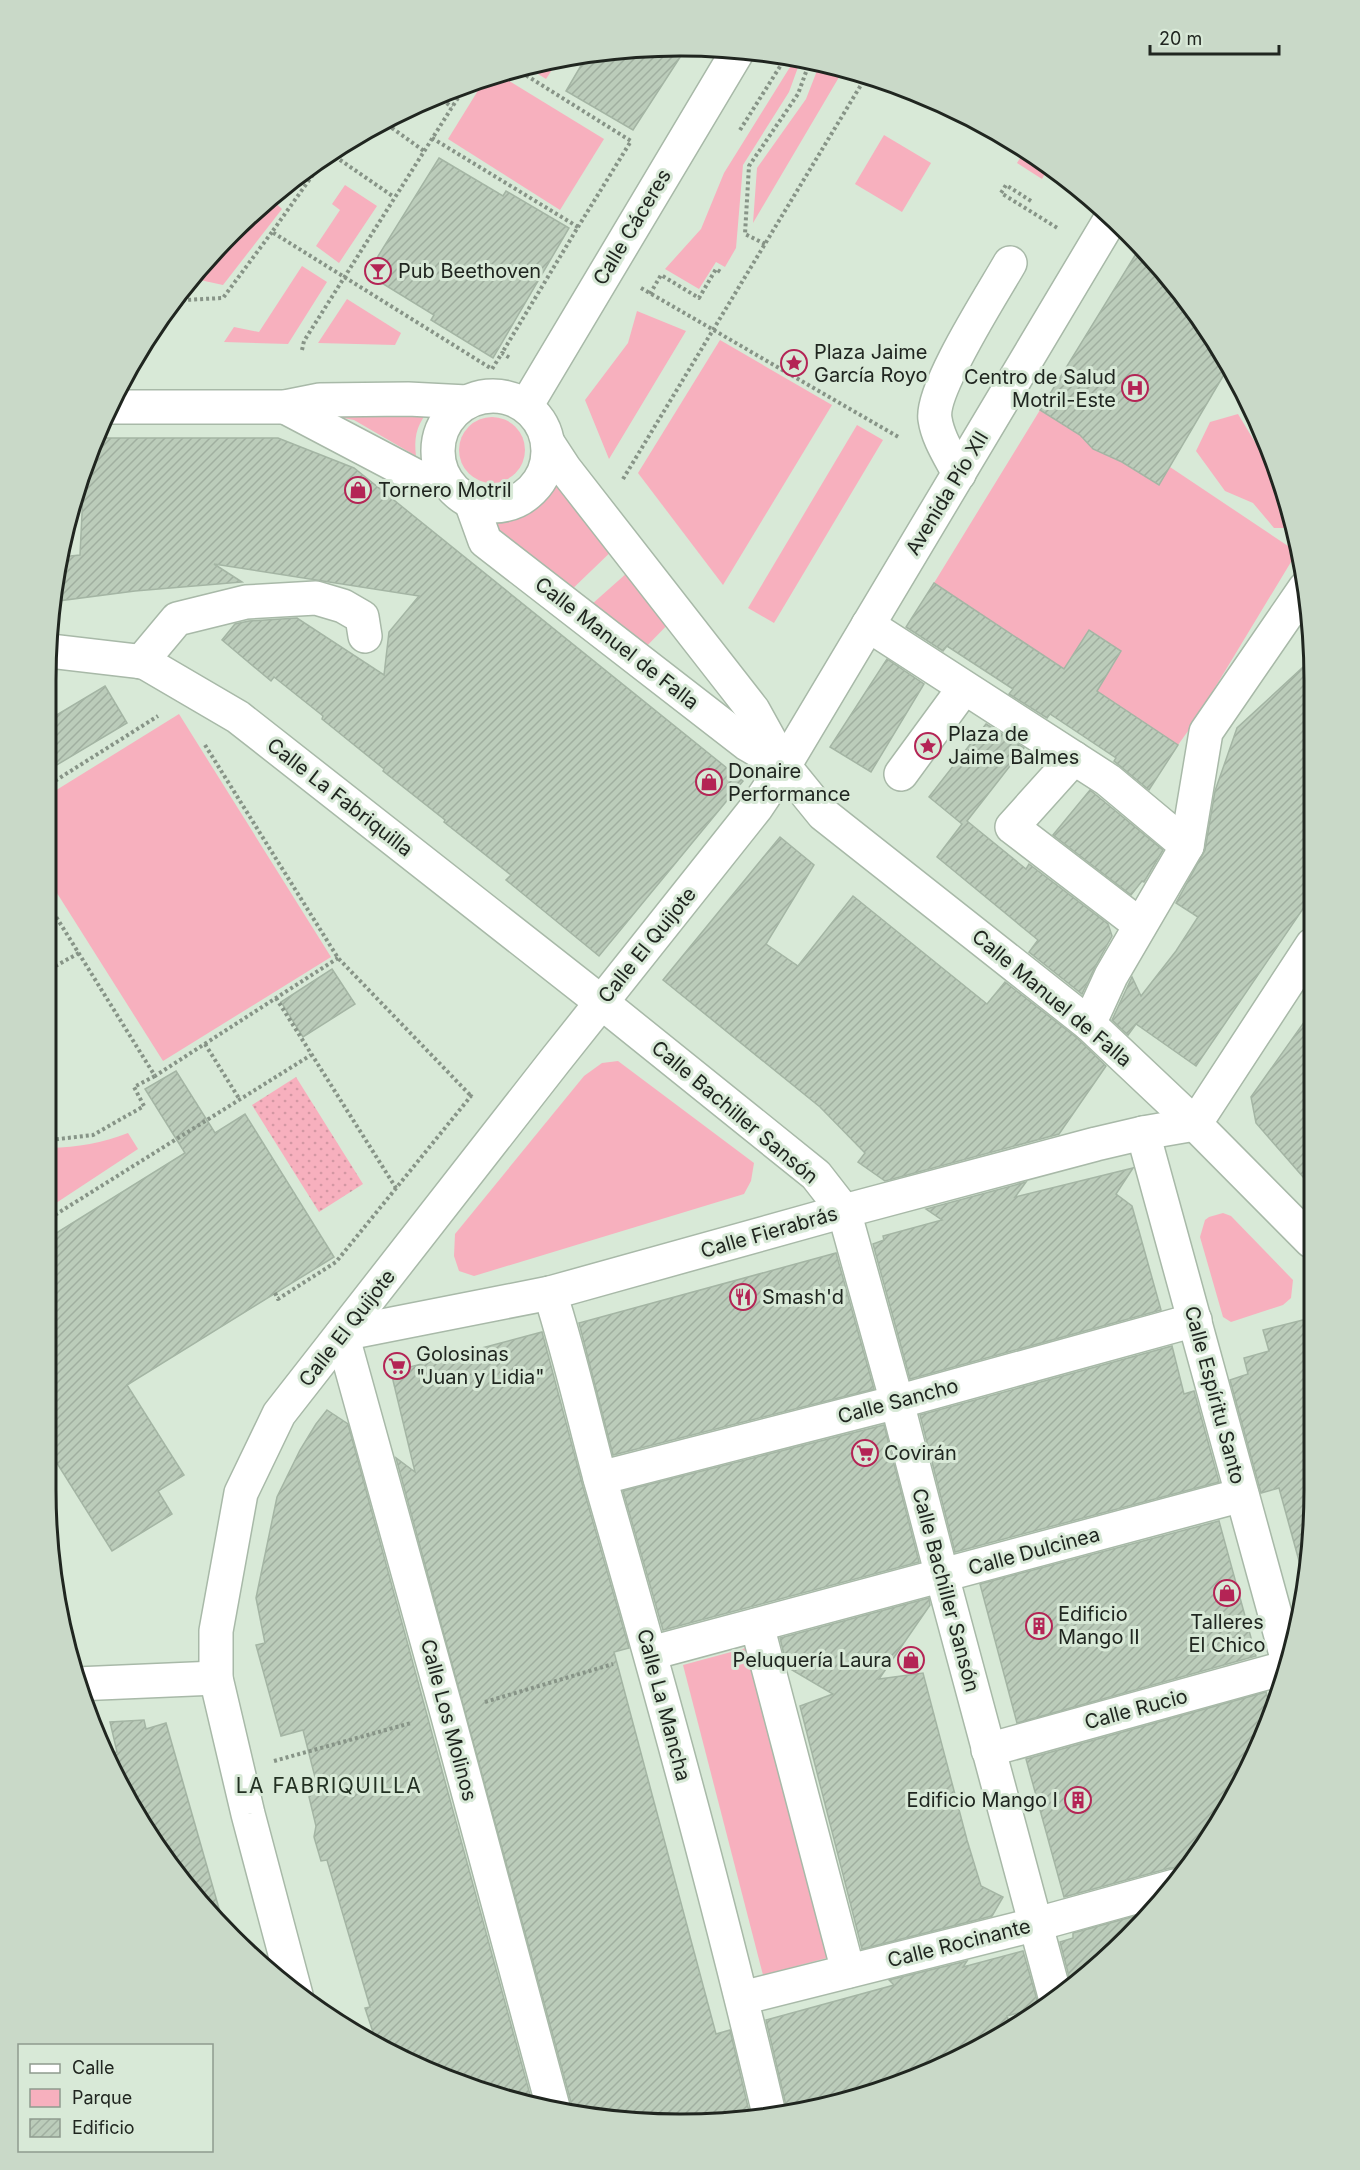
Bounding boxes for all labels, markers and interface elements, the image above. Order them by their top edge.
scale bar [1150,18,1279,56]
text: 20 m [1159,28,1202,49]
street label: Calle Cáceres [588,165,676,289]
bar icon: Pub Beethoven [363,256,393,286]
place label: Pub Beethoven [398,259,541,283]
place label: Plaza Jaime García Royo [814,340,928,387]
place icon: Plaza Jaime García Royo [779,348,809,378]
place label: Centro de Salud Motril-Este [964,365,1116,412]
hospital icon: Centro de Salud Motril-Este [1120,373,1150,403]
street label: Avenida Pío XII [901,427,993,559]
shop icon: Tornero Motril [343,475,373,505]
place label: Tornero Motril [378,478,512,502]
street label: Calle Manuel de Falla [530,572,704,714]
place label: Plaza de Jaime Balmes [948,722,1079,769]
place icon: Plaza de Jaime Balmes [913,731,943,761]
street label: Calle La Fabriquilla [262,733,418,861]
place label: Donaire Performance [728,759,850,806]
shop icon: Donaire Performance [694,767,724,797]
street label: Calle El Quijote [593,882,701,1008]
street label: Calle Manuel de Falla [967,924,1137,1072]
street label: Calle Bachiller Sansón [647,1035,823,1189]
street label: Calle Fierabrás [698,1201,840,1263]
street label: Calle El Quijote [294,1265,400,1391]
restaurant icon: Smash'd [728,1282,758,1312]
place label: Smash'd [762,1285,844,1309]
street label: Calle Espíritu Santo [1180,1303,1250,1487]
place label: Golosinas "Juan y Lidia" [416,1342,545,1389]
supermarket icon: Golosinas "Juan y Lidia" [382,1351,412,1381]
street label: Calle Sancho [835,1373,961,1429]
supermarket icon: Covirán [850,1438,880,1468]
place label: Covirán [884,1441,957,1465]
street label: Calle Bachiller Sansón [907,1485,985,1695]
street label: Calle Dulcinea [966,1522,1102,1580]
shop icon: Talleres El Chico [1212,1578,1242,1608]
place label: Edificio Mango II [1058,1602,1140,1649]
place label: Talleres El Chico [1188,1610,1266,1657]
building icon: Edificio Mango II [1024,1611,1054,1641]
street label: Calle La Mancha [632,1626,696,1784]
street label: Calle Los Molinos [416,1637,482,1803]
shop icon: Peluquería Laura [896,1645,926,1675]
place label: Peluquería Laura [733,1648,892,1672]
street label: Calle Rucio [1082,1684,1190,1734]
district label: LA FABRIQUILLA [236,1773,422,1798]
building icon: Edificio Mango I [1063,1785,1093,1815]
place label: Edificio Mango I [906,1788,1058,1812]
street label: Calle Rocinante [885,1914,1033,1972]
legend [18,2044,213,2152]
text: Calle [72,2057,114,2078]
text: Parque [72,2087,132,2108]
text: Edificio [72,2117,135,2138]

